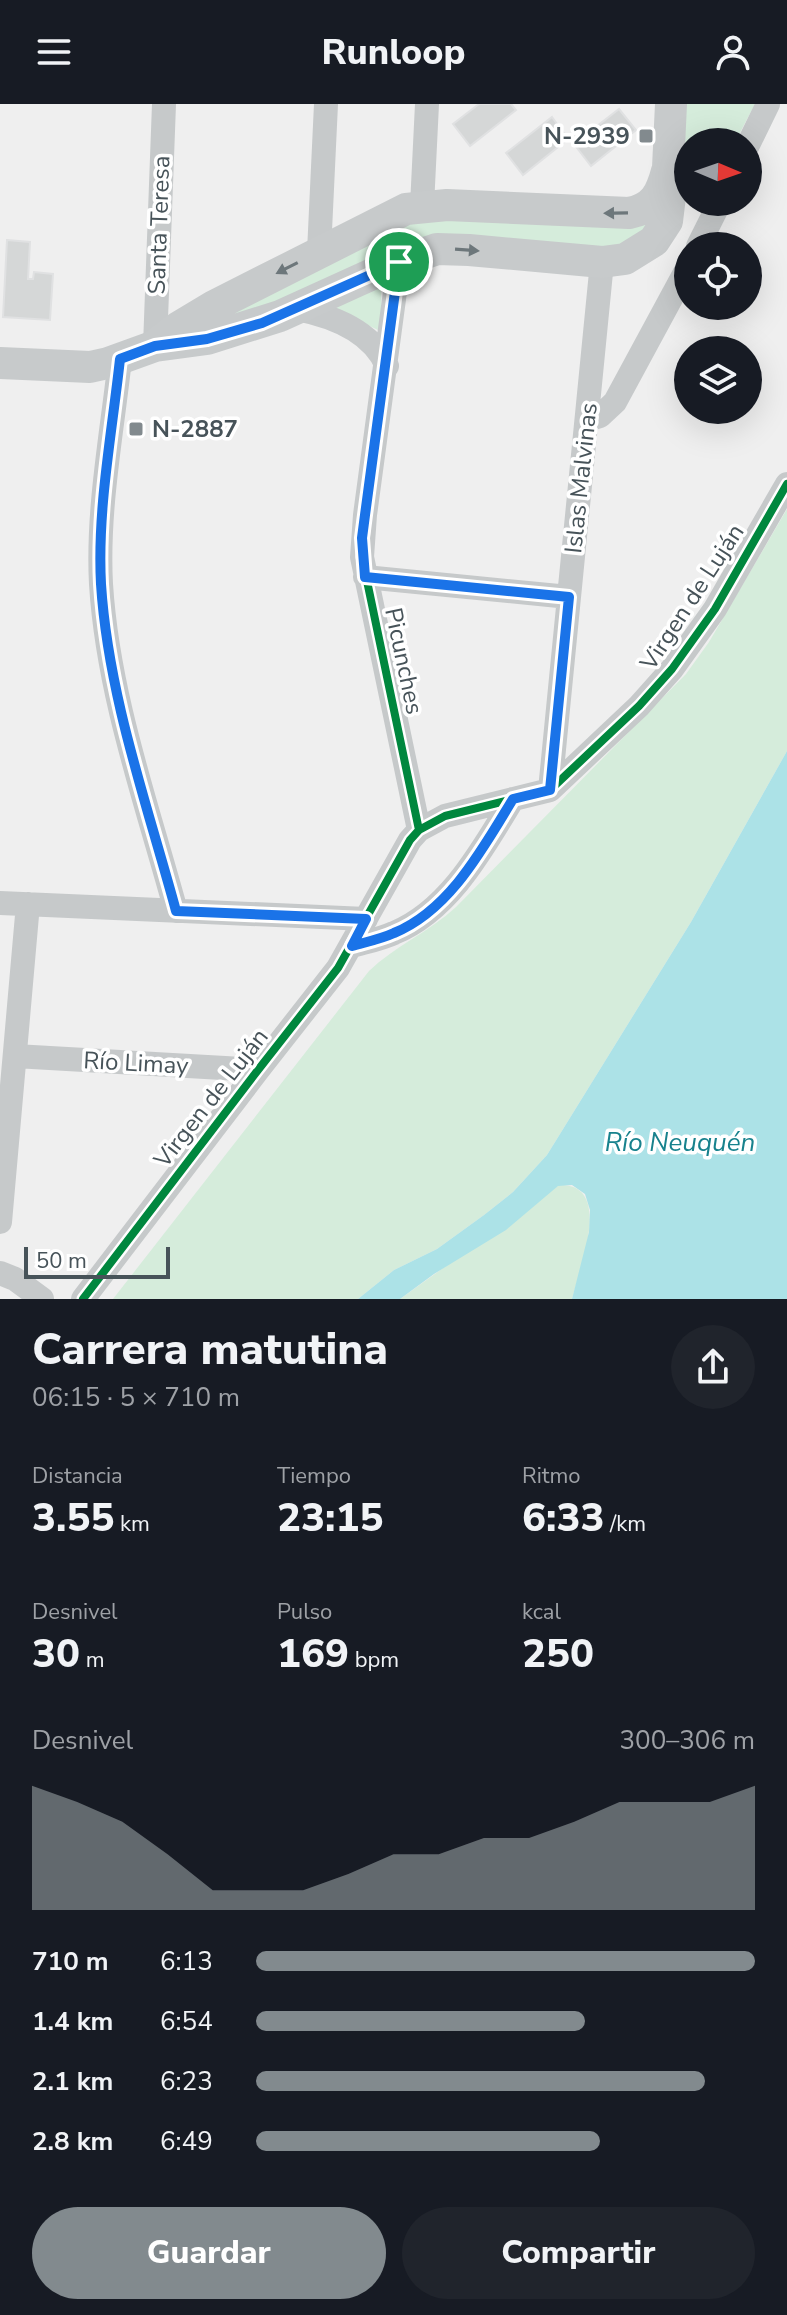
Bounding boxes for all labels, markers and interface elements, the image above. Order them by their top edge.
text: Runloop [322,28,465,77]
icon: menu [32,30,76,74]
icon: person [711,30,755,74]
place label: N-2939 [544,120,630,152]
marker: N-2939 [637,127,655,145]
north arrow [674,128,762,216]
map controls [674,128,762,424]
street label: Santa Teresa [141,155,177,295]
one-way arrow [603,207,628,220]
pin [365,228,433,296]
button: locate [674,232,762,320]
icon: arrive [377,240,421,284]
one-way arrow [455,244,480,257]
one-way arrow [275,262,298,275]
button: layers [674,336,762,424]
street label: Islas Malvinas [557,401,605,555]
place label: N-2887 [152,413,238,445]
marker: N-2887 [127,420,145,438]
street label: Virgen de Luján [632,518,751,677]
street label: Picunches [377,605,431,717]
street label: Virgen de Luján [146,1022,275,1175]
street label: Río Limay [83,1044,190,1082]
water label: Río Neuquén [605,1125,755,1160]
scale bar [24,1243,170,1279]
text: 50 m [36,1246,87,1276]
text: Carrera matutina [32,1320,388,1380]
button: share [671,1325,755,1409]
text: 06:15 · 5 × 710 m [32,1380,240,1415]
text: Distancia [32,1461,123,1491]
text: Tiempo [277,1461,351,1491]
text: Ritmo [522,1461,581,1491]
text: 3.55 [32,1491,114,1545]
text: 23:15 [277,1491,383,1545]
text: 6:33 [522,1491,604,1545]
text: km [114,1509,150,1539]
text: /km [604,1509,646,1539]
text: Desnivel [32,1597,118,1627]
text: Pulso [277,1597,332,1627]
text: kcal [522,1597,561,1627]
text: 30 [32,1627,80,1681]
text: 169 [277,1627,349,1681]
text: 250 [522,1627,594,1681]
text: m [80,1645,105,1675]
text: bpm [349,1645,399,1675]
text: Desnivel [32,1723,133,1758]
text: 300–306 m [619,1723,755,1758]
text: 710 m [32,1944,109,1979]
text: 6:13 [160,1944,213,1979]
text: 1.4 km [32,2004,113,2039]
text: 6:54 [160,2004,213,2039]
text: 2.1 km [32,2064,113,2099]
text: 6:23 [160,2064,213,2099]
text: 2.8 km [32,2124,113,2159]
text: 6:49 [160,2124,213,2159]
button: Guardar [32,2207,386,2299]
button: Compartir [402,2207,755,2299]

